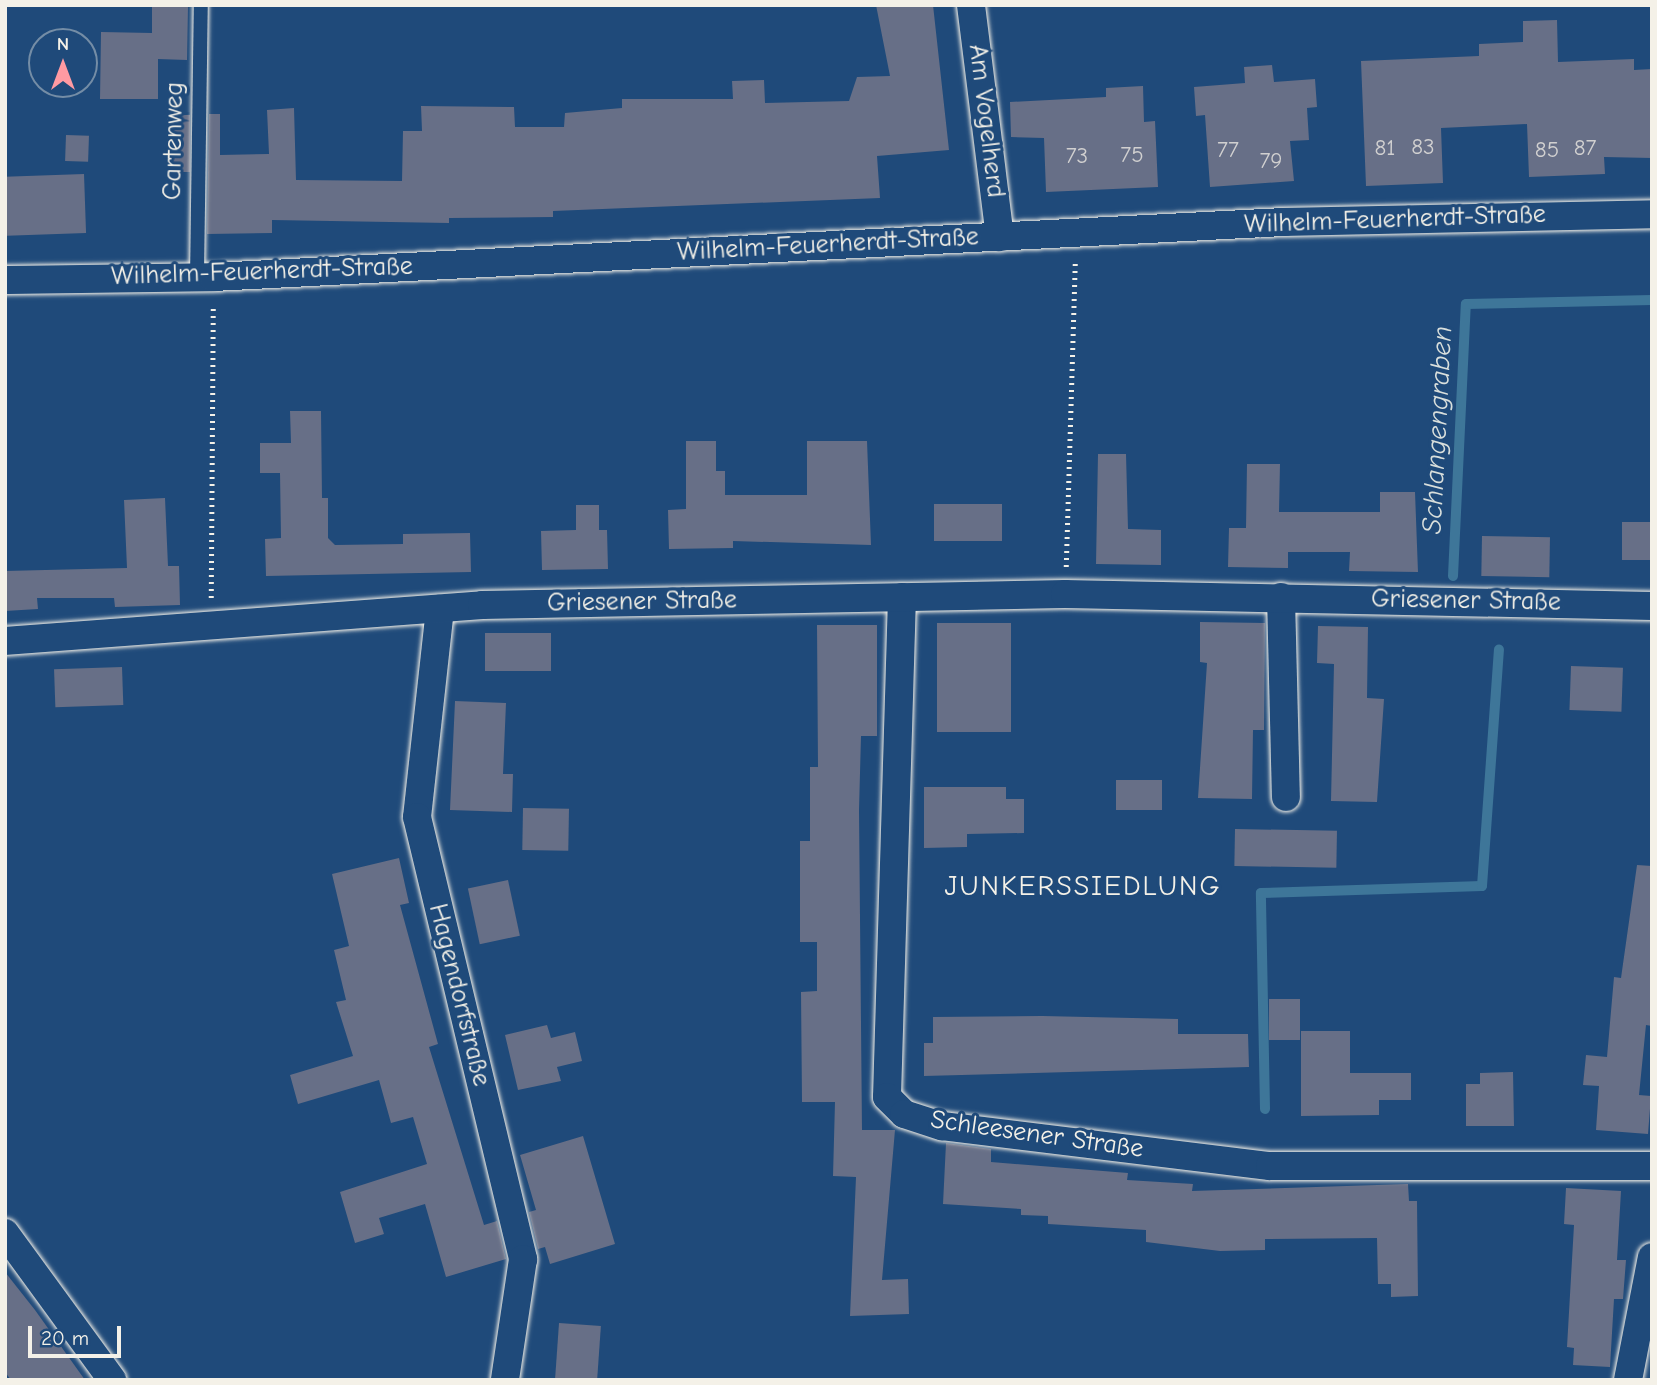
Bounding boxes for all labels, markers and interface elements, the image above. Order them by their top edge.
north arrow [28,28,98,98]
text: N [57,33,69,55]
street label: Am Vogelherd [961,43,1011,199]
street label: Gartenweg [157,82,191,200]
house number: 83 [1411,133,1435,161]
house number: 81 [1375,134,1395,162]
house number: 87 [1574,134,1596,162]
house number: 77 [1217,136,1239,164]
house number: 85 [1535,136,1559,164]
house number: 75 [1120,141,1144,169]
house number: 73 [1066,142,1088,170]
house number: 79 [1259,147,1283,175]
street label: Wilhelm-Feuerherdt-Straße [1244,199,1546,241]
street label: Wilhelm-Feuerherdt-Straße [676,222,980,268]
street label: Wilhelm-Feuerherdt-Straße [111,251,413,293]
water label: Schlangengraben [1415,325,1459,535]
street label: Griesener Straße [1371,584,1561,618]
street label: Griesener Straße [547,585,737,619]
district label: JUNKERSSIEDLUNG [946,869,1220,903]
street label: Hagendorfstraße [421,901,497,1089]
street label: Schleesener Straße [929,1105,1145,1165]
scale bar [32,1312,124,1356]
text: 20 m [41,1326,89,1350]

